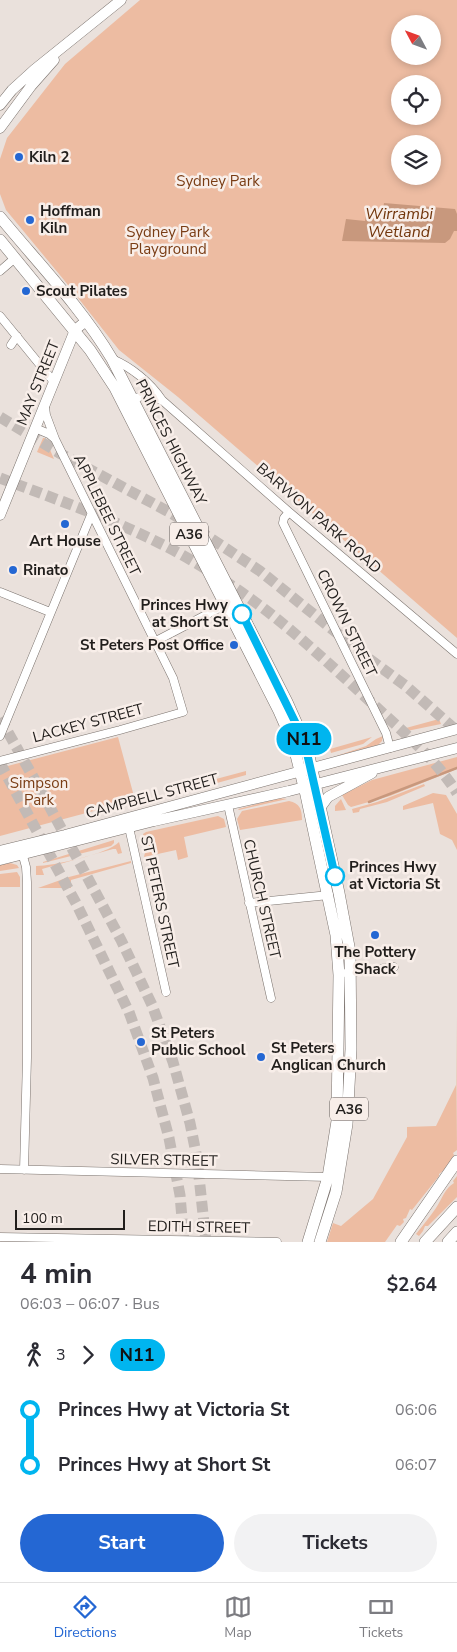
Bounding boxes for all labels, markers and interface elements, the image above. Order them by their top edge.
north arrow [391,15,441,65]
map controls [391,15,441,185]
button: locate [391,75,441,125]
button: layers [391,135,441,185]
place label: Kiln 2 [29,147,69,167]
marker: Kiln 2 [13,151,25,163]
park label: Sydney Park [176,171,260,191]
place label: Hoffman Kiln [40,201,101,238]
water label: Wirrambi Wetland [365,203,433,243]
marker: Hoffman Kiln [24,214,36,226]
park label: Sydney Park Playground [126,222,210,259]
place label: Scout Pilates [36,281,127,301]
marker: Scout Pilates [20,285,32,297]
street label: MAY STREET [12,338,64,428]
street label: PRINCES HIGHWAY [131,376,212,509]
street label: APPLEBEE STREET [69,451,145,579]
street label: BARWON PARK ROAD [252,458,386,578]
marker: Art House [59,518,71,530]
road number: A36 [170,522,208,546]
place label: Art House [29,531,101,551]
place label: Rinato [23,560,69,580]
marker: Rinato [7,564,19,576]
street label: CROWN STREET [312,566,382,680]
place label: Princes Hwy at Short St [141,595,228,632]
marker: Princes Hwy at Short St [232,604,252,624]
place label: St Peters Post Office [80,635,224,655]
marker: St Peters Post Office [228,639,240,651]
street label: LACKEY STREET [30,699,146,747]
line badge: N11 [275,723,333,755]
text: N11 [286,727,322,751]
street label: CAMPBELL STREET [83,769,221,823]
park label: Simpson Park [10,773,68,810]
street label: ST PETERS STREET [136,834,184,970]
street label: CHURCH STREET [239,837,285,961]
place label: Princes Hwy at Victoria St [349,857,440,894]
marker: Princes Hwy at Victoria St [325,866,345,886]
marker: The Pottery Shack [369,929,381,941]
place label: The Pottery Shack [334,942,416,979]
place label: St Peters Public School [151,1023,246,1060]
marker: St Peters Public School [135,1036,147,1048]
place label: St Peters Anglican Church [271,1038,386,1075]
marker: St Peters Anglican Church [255,1051,267,1063]
road number: A36 [330,1098,368,1120]
street label: SILVER STREET [110,1149,218,1171]
scale bar [15,1207,125,1230]
text: 100 m [22,1209,63,1228]
street label: EDITH STREET [148,1216,250,1238]
text: 4 min [20,1255,92,1293]
text: $2.64 [387,1272,437,1298]
text: 06:03 – 06:07 · Bus [20,1293,160,1315]
icon: walk [20,1341,48,1369]
icon: forward [74,1341,102,1369]
text: N11 [120,1343,155,1367]
text: 3 [56,1344,66,1366]
text: Princes Hwy at Victoria St [58,1397,289,1423]
text: 06:06 [395,1399,437,1421]
text: Princes Hwy at Short St [58,1452,270,1478]
text: 06:07 [395,1454,437,1476]
button: Start [20,1514,224,1572]
button: Tickets [234,1514,437,1572]
tab: Directions [54,1593,117,1642]
tab: Map [224,1593,252,1642]
tab: Tickets [359,1593,403,1642]

